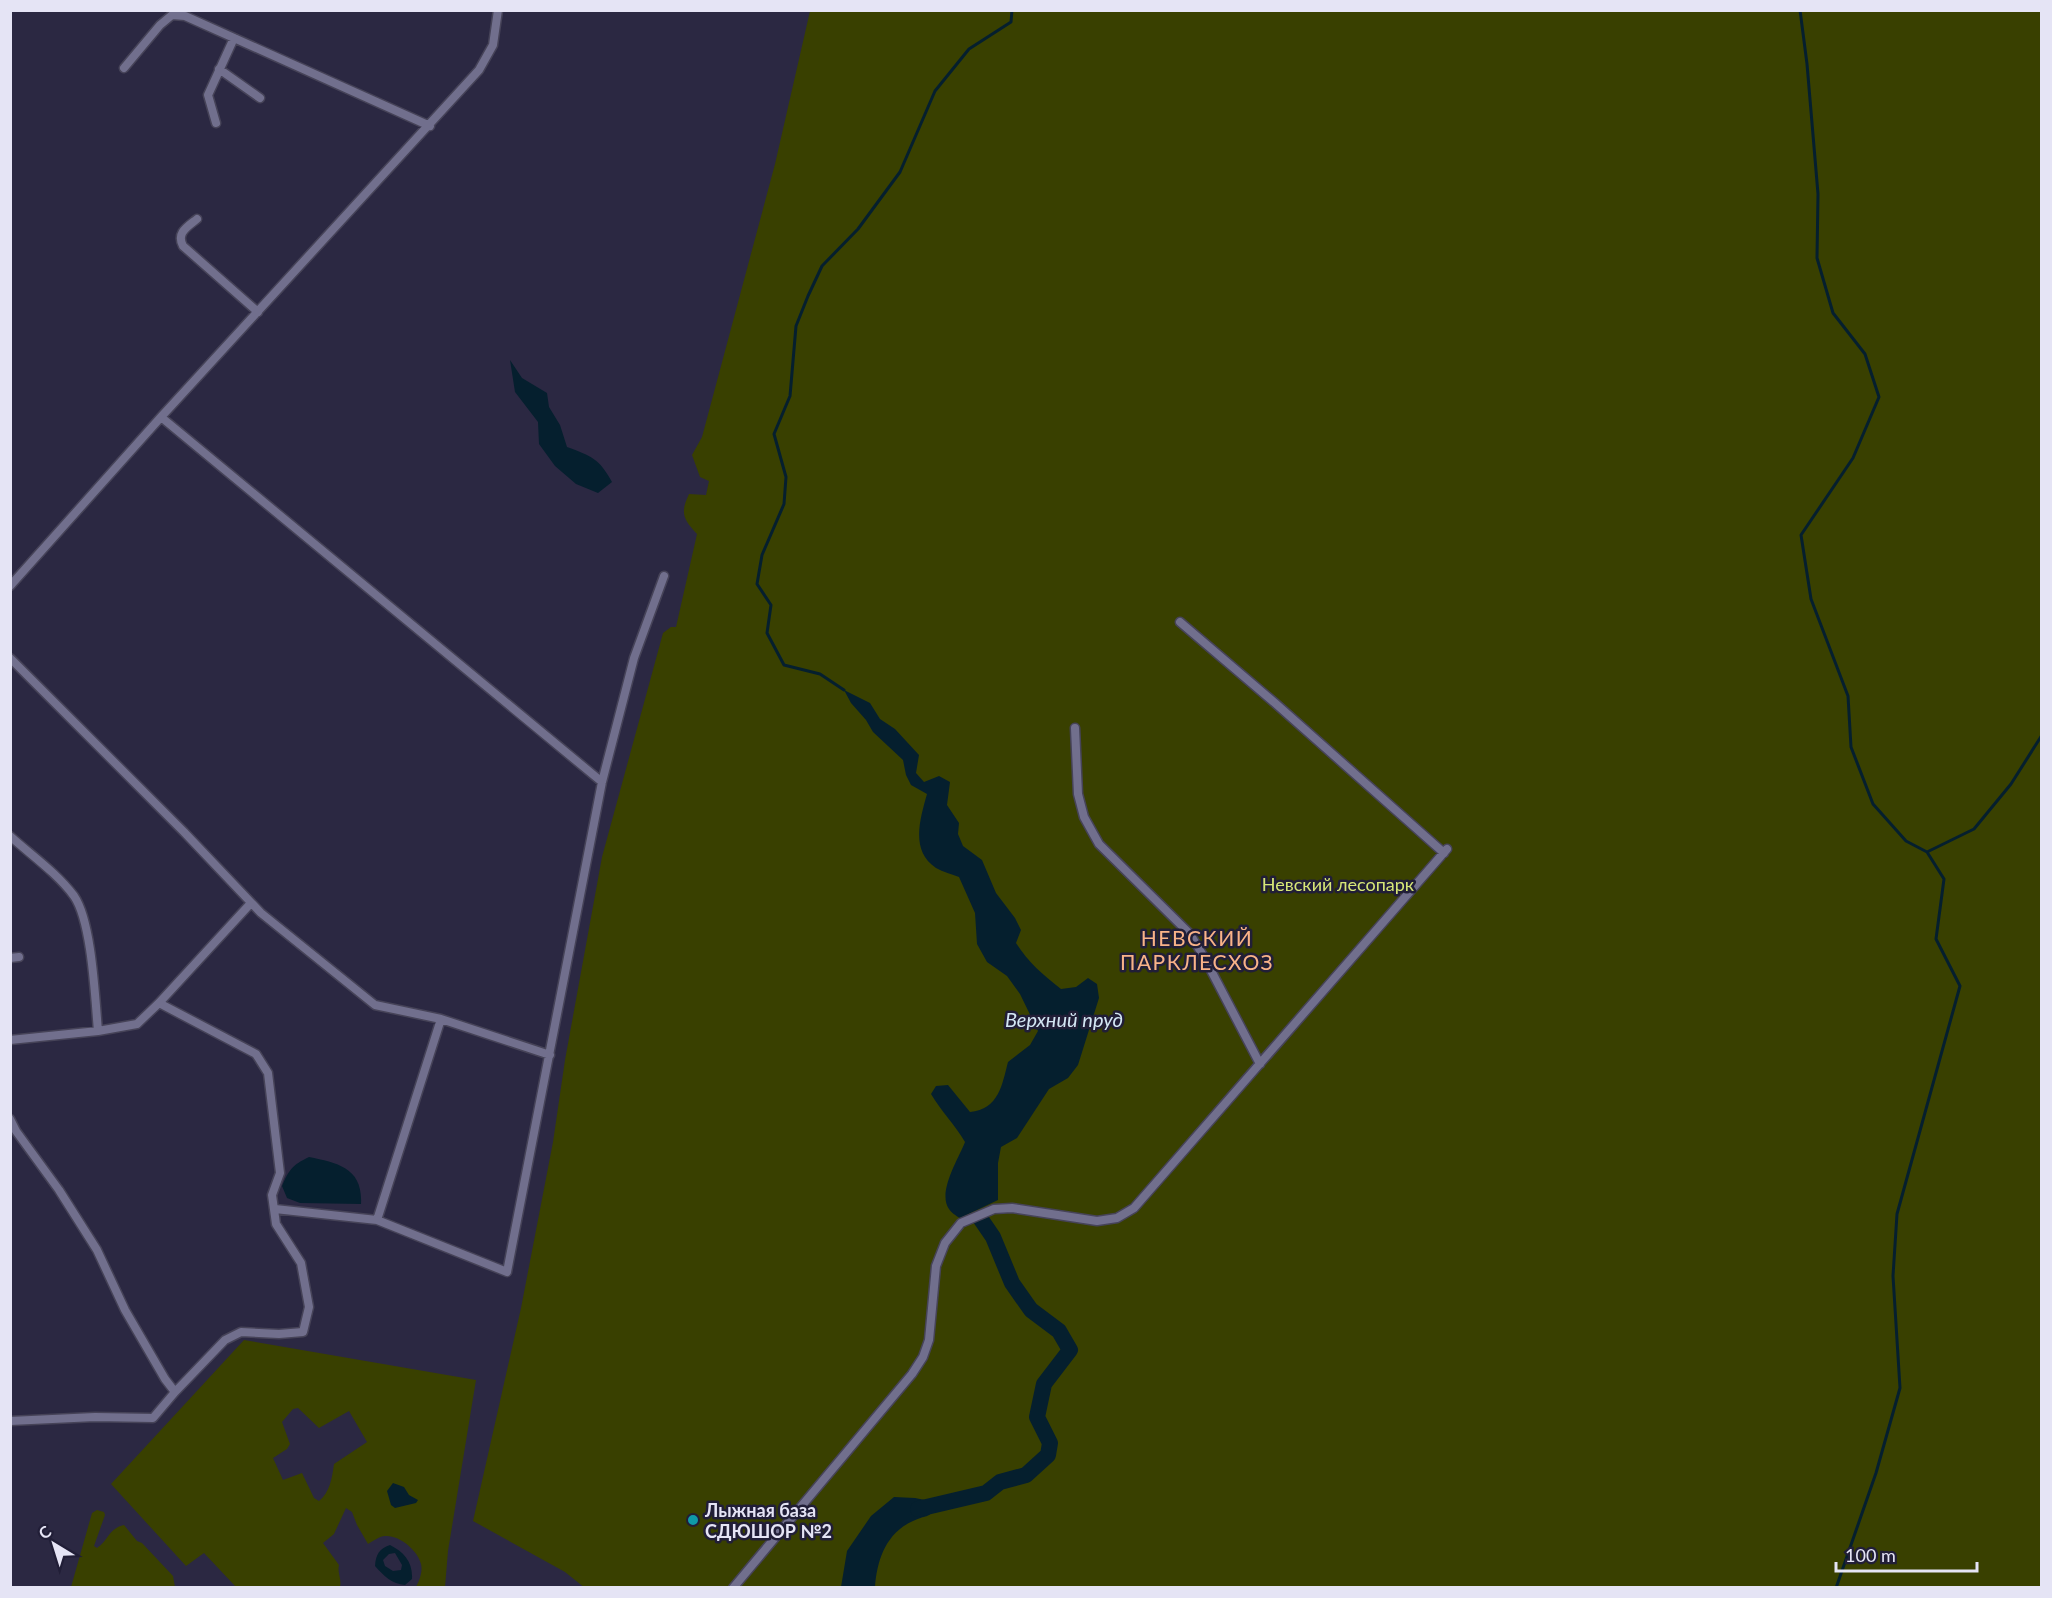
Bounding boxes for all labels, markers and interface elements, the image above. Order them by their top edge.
park label: Невский лесопарк [1262,873,1415,895]
district label: НЕВСКИЙ ПАРКЛЕСХОЗ [1120,925,1274,974]
water label: Верхний пруд [1005,1007,1123,1031]
place label: Лыжная база СДЮШОР №2 [704,1499,832,1542]
marker: Лыжная база СДЮШОР №2 [686,1513,700,1527]
north arrow [24,1514,84,1574]
text: С [34,1521,55,1543]
scale bar [1836,1535,1977,1573]
text: 100 m [1845,1544,1896,1566]

